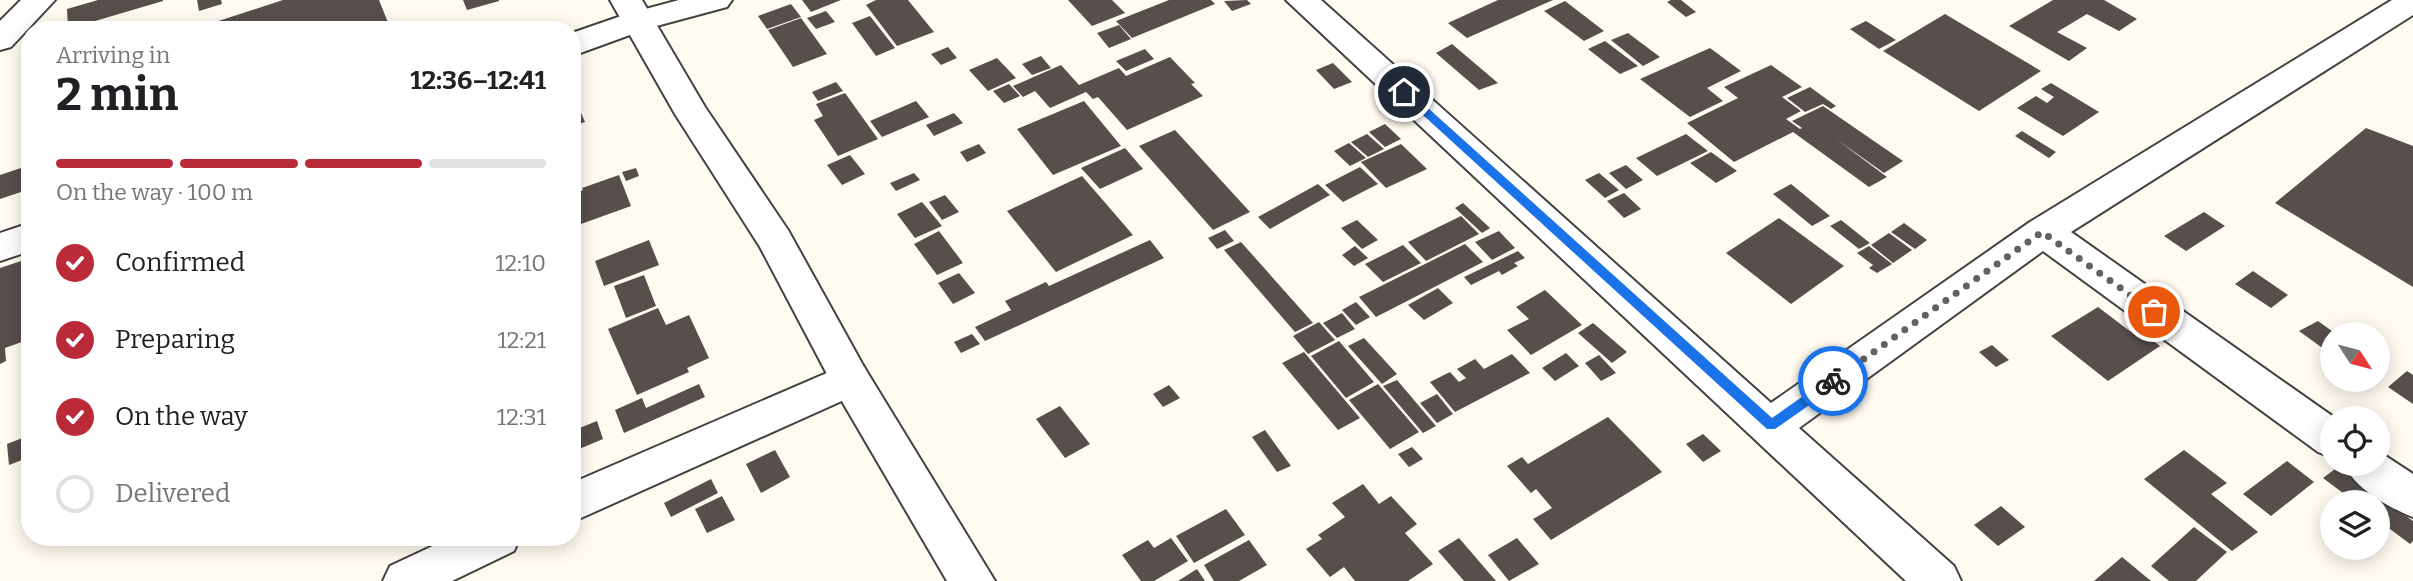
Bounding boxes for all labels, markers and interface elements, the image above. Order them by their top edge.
text: Arriving in [56,41,170,69]
pin [1374,62,1434,122]
text: 12:36–12:41 [410,65,546,96]
text: 2 min [56,67,178,122]
icon: home [1385,73,1423,111]
text: On the way · 100 m [56,178,253,206]
icon: check [56,244,94,282]
text: Confirmed [115,247,245,278]
text: 12:10 [495,249,546,277]
pin [2124,282,2184,342]
icon: bag [2135,293,2173,331]
icon: check [56,321,94,359]
north arrow [2320,322,2390,392]
map controls [2320,322,2390,560]
text: Preparing [115,324,235,355]
text: 12:21 [497,326,546,354]
courier [1798,346,1868,416]
icon: bike [1814,362,1852,400]
icon: check [56,398,94,436]
text: On the way [115,401,248,432]
text: 12:31 [497,403,546,431]
button: locate [2320,406,2390,476]
text: Delivered [115,478,230,509]
button: layers [2320,490,2390,560]

